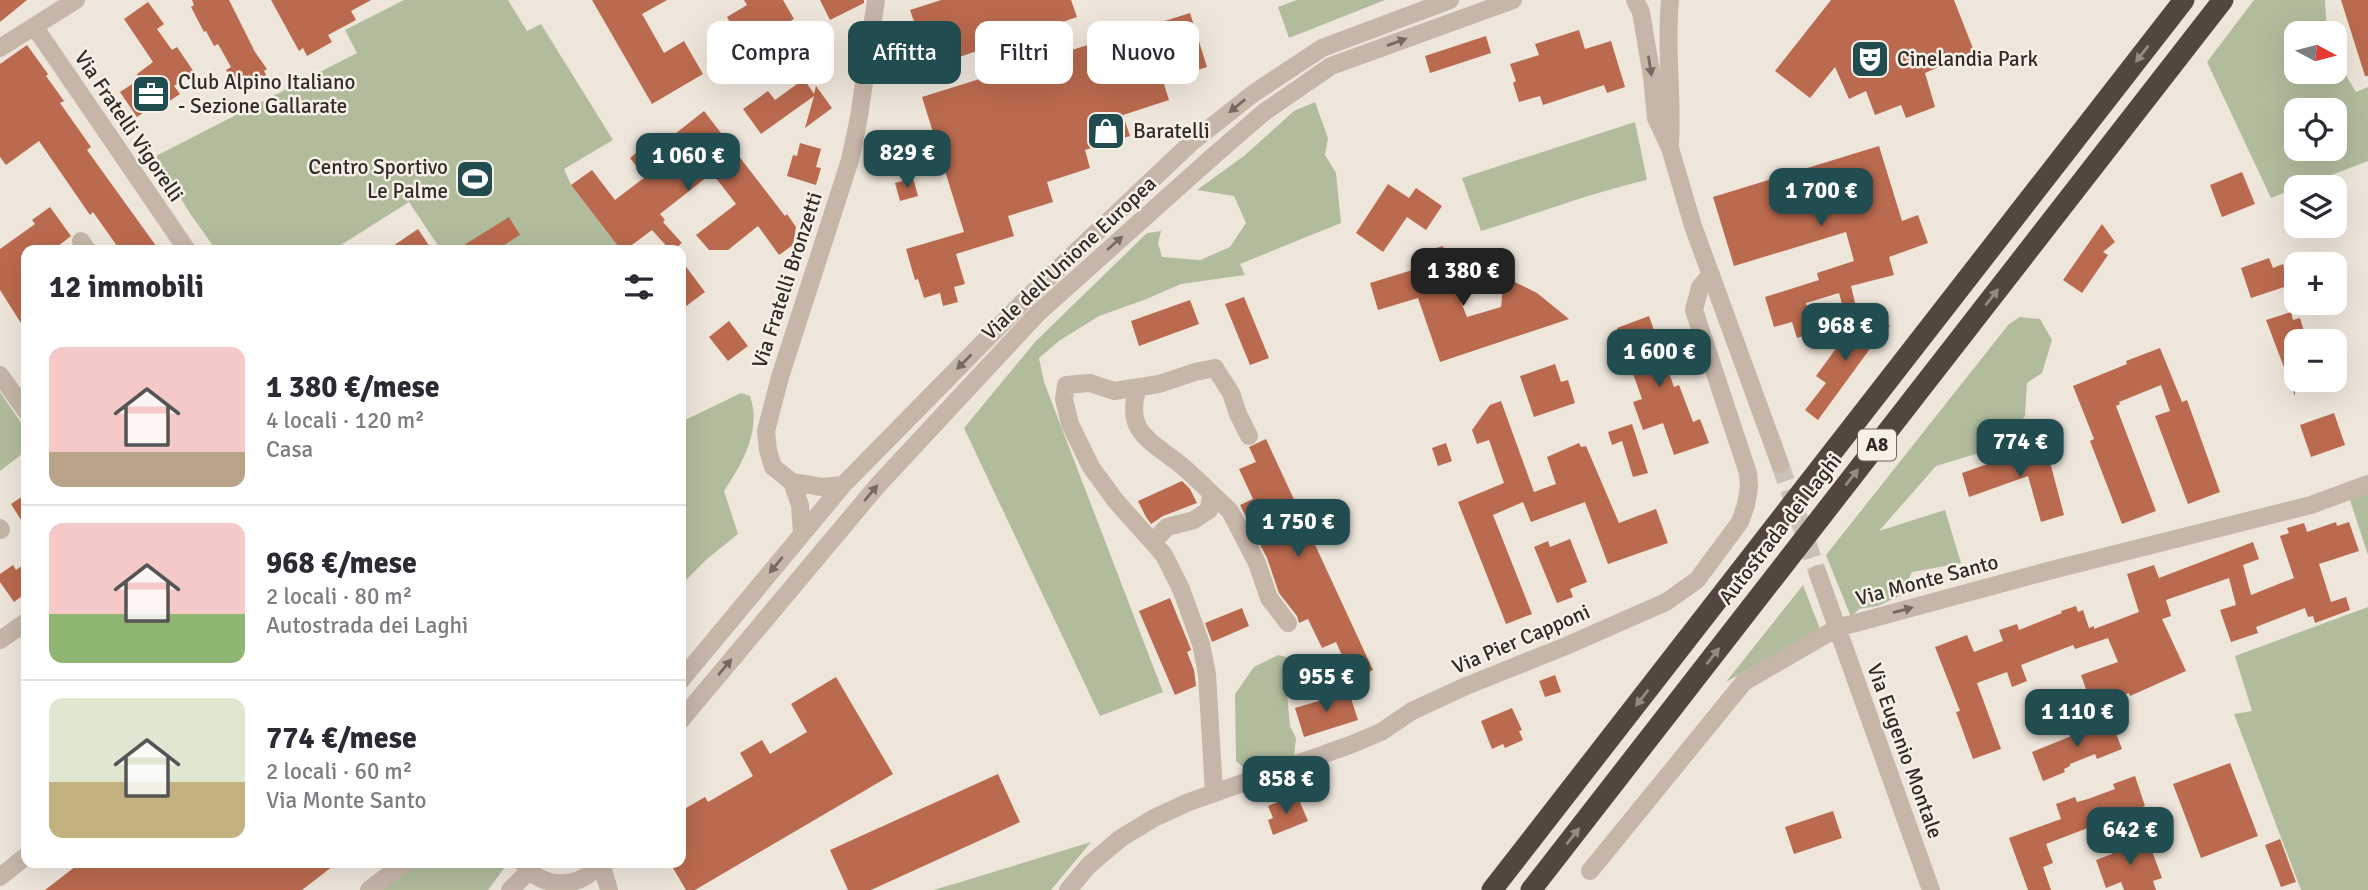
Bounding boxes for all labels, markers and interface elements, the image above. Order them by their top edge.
chip: Compra [707,21,834,84]
chip: Affitta [848,21,961,84]
chip: Filtri [975,21,1073,84]
chip: Nuovo [1087,21,1199,84]
north arrow [2284,21,2347,84]
map controls [2284,21,2347,392]
one-way arrow [1387,36,1408,47]
theatre icon: Cinelandia Park [1849,38,1891,80]
street label: Via Fratelli Vigorelli [69,45,189,207]
one-way arrow [2135,45,2149,63]
place label: Cinelandia Park [1897,46,2038,72]
one-way arrow [1645,55,1656,77]
place label: Club Alpino Italiano - Sezione Gallarate [178,69,355,119]
office icon: Club Alpino Italiano - Sezione Gallarate [130,73,172,115]
one-way arrow [1228,98,1245,113]
button: locate [2284,98,2347,161]
shop icon: Baratelli [1085,110,1127,152]
place label: Baratelli [1133,118,1210,144]
pin: 829 € [858,130,956,190]
pin: 1 060 € [623,134,753,193]
text: 829 € [880,138,934,167]
text: 1 060 € [652,141,724,170]
place label: Centro Sportivo Le Palme [308,154,448,204]
sports icon: Centro Sportivo Le Palme [454,158,496,200]
pin: 1 700 € [1756,168,1886,228]
street label: Viale dell'Unione Europea [976,170,1162,346]
button: layers [2284,175,2347,238]
text: 1 700 € [1785,176,1857,205]
street label: Via Fratelli Bronzetti [746,189,828,371]
one-way arrow [1107,236,1124,251]
pin: 1 380 € [1398,248,1528,308]
button: + [2284,252,2347,315]
text: 1 380 € [1427,256,1499,285]
icon: filters [620,268,658,306]
text: 12 immobili [49,269,204,306]
one-way arrow [1984,289,1999,307]
pin: 968 € [1796,304,1894,363]
text: 968 € [1818,311,1872,340]
button: − [2284,329,2347,392]
pin: 1 600 € [1594,330,1724,389]
text: 1 600 € [1623,337,1695,366]
one-way arrow [956,354,973,371]
text: 1 380 €/mese [266,369,440,406]
icon: home [105,375,189,459]
text: 4 locali · 120 m² [266,406,425,435]
pin: 774 € [1971,420,2069,479]
text: 774 € [1993,427,2047,456]
road number: A8 [1858,430,1896,460]
text: Casa [266,435,313,464]
street label: Autostrada dei Laghi [1713,448,1847,610]
one-way arrow [1845,468,1859,486]
one-way arrow [863,484,879,502]
pin: 1 750 € [1233,500,1363,559]
text: 1 750 € [1262,507,1334,536]
text: 968 €/mese [266,545,417,582]
street label: Via Monte Santo [1853,548,2001,612]
icon: home [105,551,189,635]
one-way arrow [769,556,784,573]
text: 2 locali · 80 m² [266,582,412,611]
street label: Via Pier Capponi [1448,598,1594,680]
one-way arrow [1892,605,1913,615]
text: Autostrada dei Laghi [266,611,468,640]
one-way arrow [1705,648,1720,666]
pin: 955 € [1277,654,1375,714]
one-way arrow [717,659,732,677]
street label: Via Eugenio Montale [1861,660,1949,842]
text: 955 € [1299,662,1353,691]
one-way arrow [1634,688,1649,706]
pin: 1 110 € [2012,690,2142,749]
text: 1 110 € [2041,697,2113,726]
text: 774 €/mese [266,720,417,757]
icon: home [105,726,189,810]
pin: 858 € [1237,756,1335,816]
text: 2 locali · 60 m² [266,757,412,786]
text: 858 € [1259,764,1313,793]
text: Via Monte Santo [266,786,426,815]
pin: 642 € [2081,808,2179,867]
text: 642 € [2103,815,2157,844]
one-way arrow [1565,827,1579,845]

